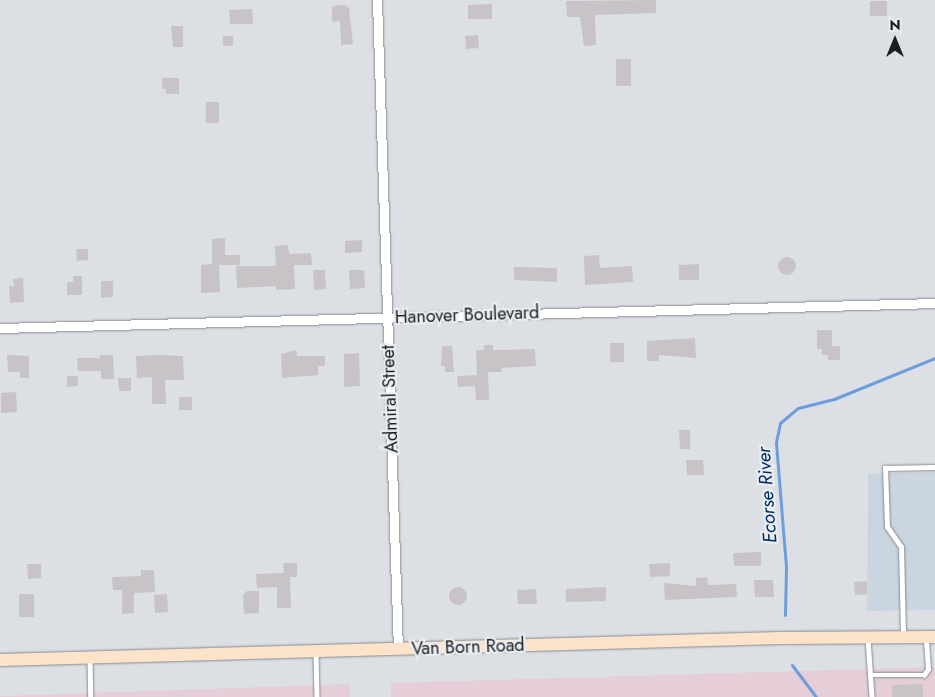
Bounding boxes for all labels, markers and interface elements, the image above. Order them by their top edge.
north arrow [870,15,920,65]
text: N [889,15,901,35]
street label: Hanover Boulevard [394,302,540,328]
street label: Admiral Street [377,345,403,453]
water label: Ecorse River [752,446,782,544]
street label: Van Born Road [411,634,525,660]

